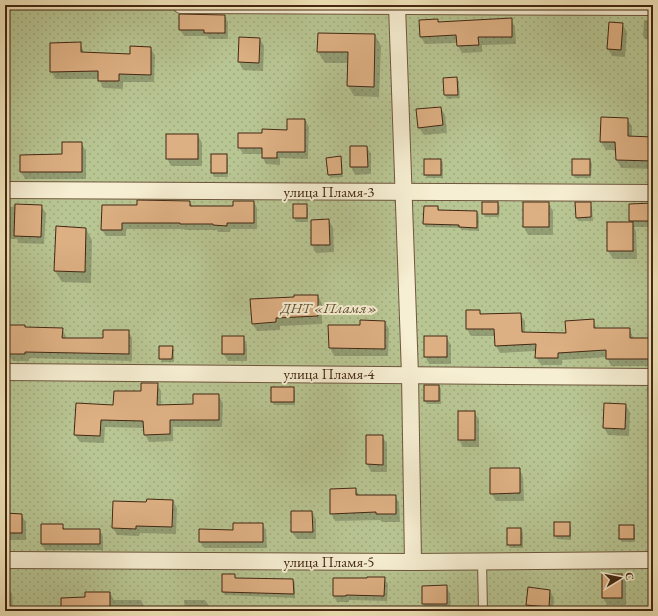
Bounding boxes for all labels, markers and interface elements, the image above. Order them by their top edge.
street label: улица Пламя-3 [283,182,375,201]
park label: ДНТ «Пламя» [280,298,377,317]
street label: улица Пламя-4 [283,364,375,383]
street label: улица Пламя-5 [283,552,375,571]
north arrow [600,558,640,598]
text: С [622,571,637,582]

